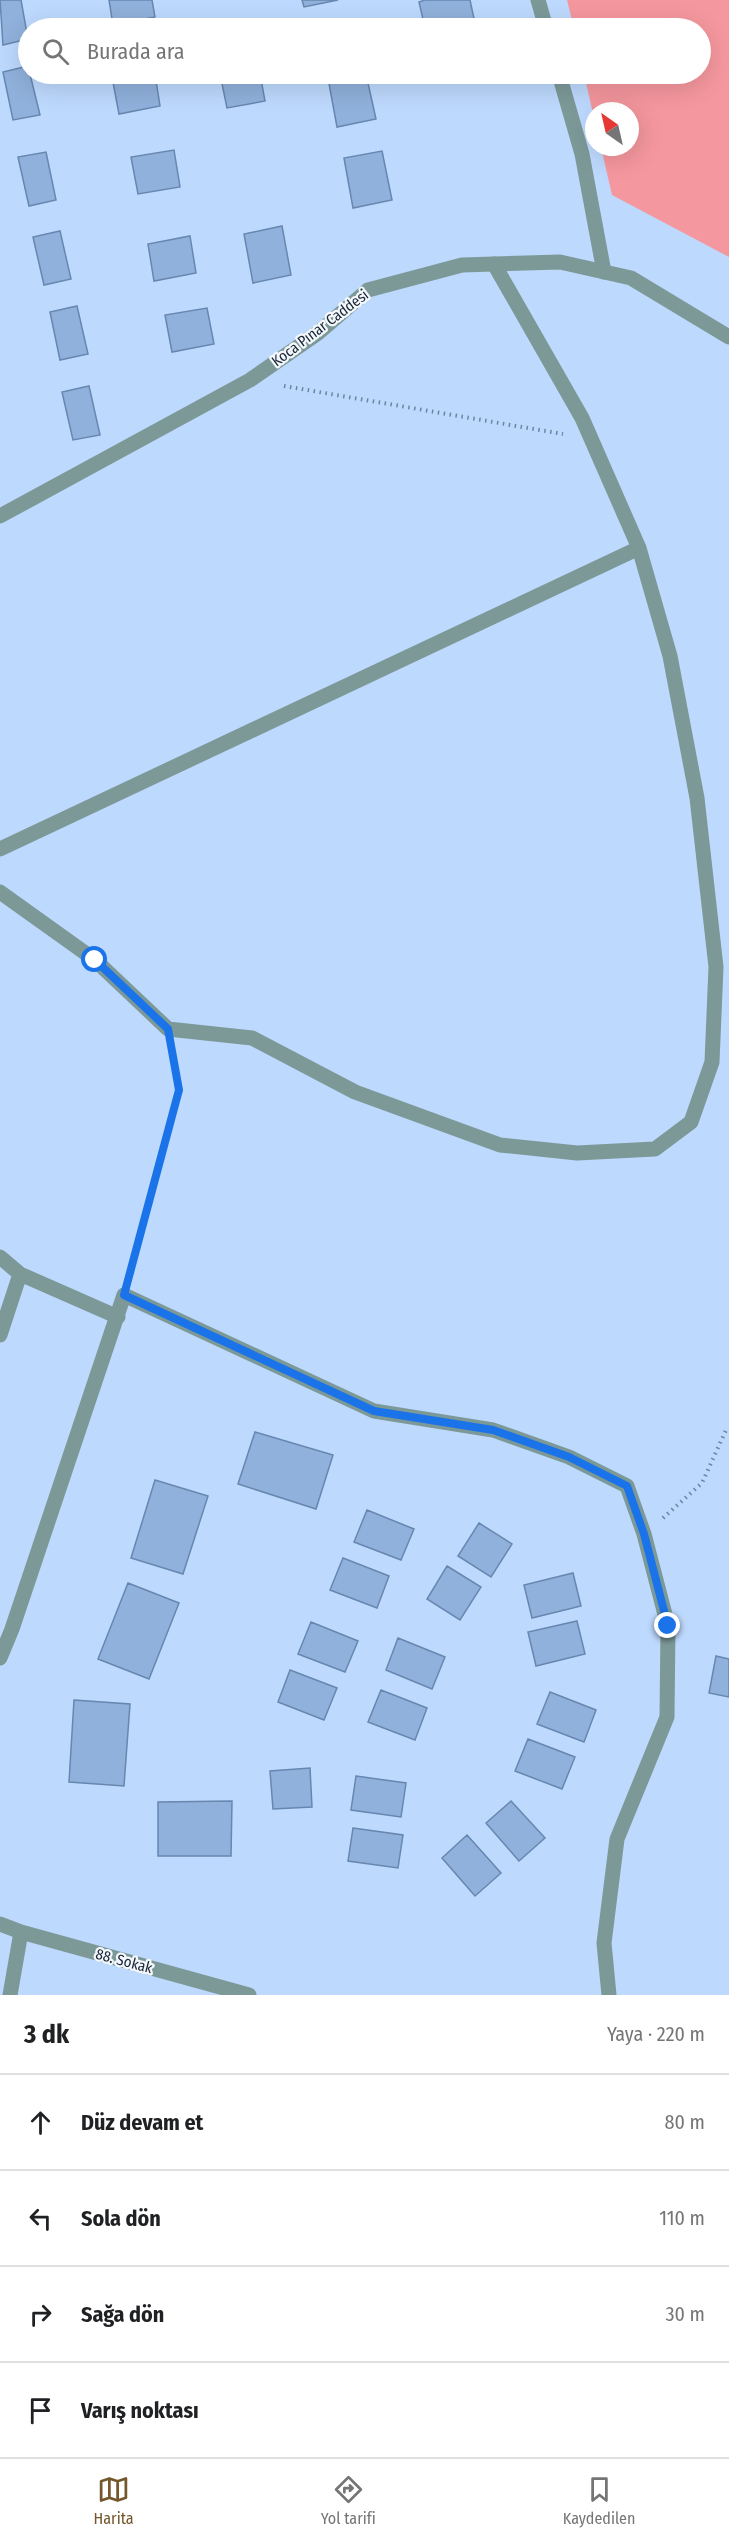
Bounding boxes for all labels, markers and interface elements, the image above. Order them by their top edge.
search box [18,18,711,84]
icon: search [39,35,72,68]
text: Burada ara [87,38,185,65]
north arrow [585,102,639,156]
street label: Koca Pınar Caddesi [268,286,372,370]
route start [81,946,107,972]
route end [654,1612,680,1638]
street label: 88. Sokak [94,1945,154,1977]
text: 3 dk [24,2019,69,2050]
text: Yaya · 220 m [607,2022,705,2046]
icon: ahead [24,2106,57,2139]
text: Düz devam et [81,2109,203,2136]
text: 80 m [665,2110,705,2134]
icon: left [24,2202,57,2235]
text: Sola dön [81,2205,161,2232]
text: 110 m [659,2206,705,2230]
icon: right [24,2298,57,2331]
text: Sağa dön [81,2301,164,2328]
text: 30 m [665,2302,705,2326]
icon: arrive [24,2394,57,2427]
text: Varış noktası [81,2397,199,2424]
tab: Harita [94,2473,134,2528]
tab: Yol tarifi [321,2473,376,2528]
tab: Kaydedilen [563,2473,635,2528]

